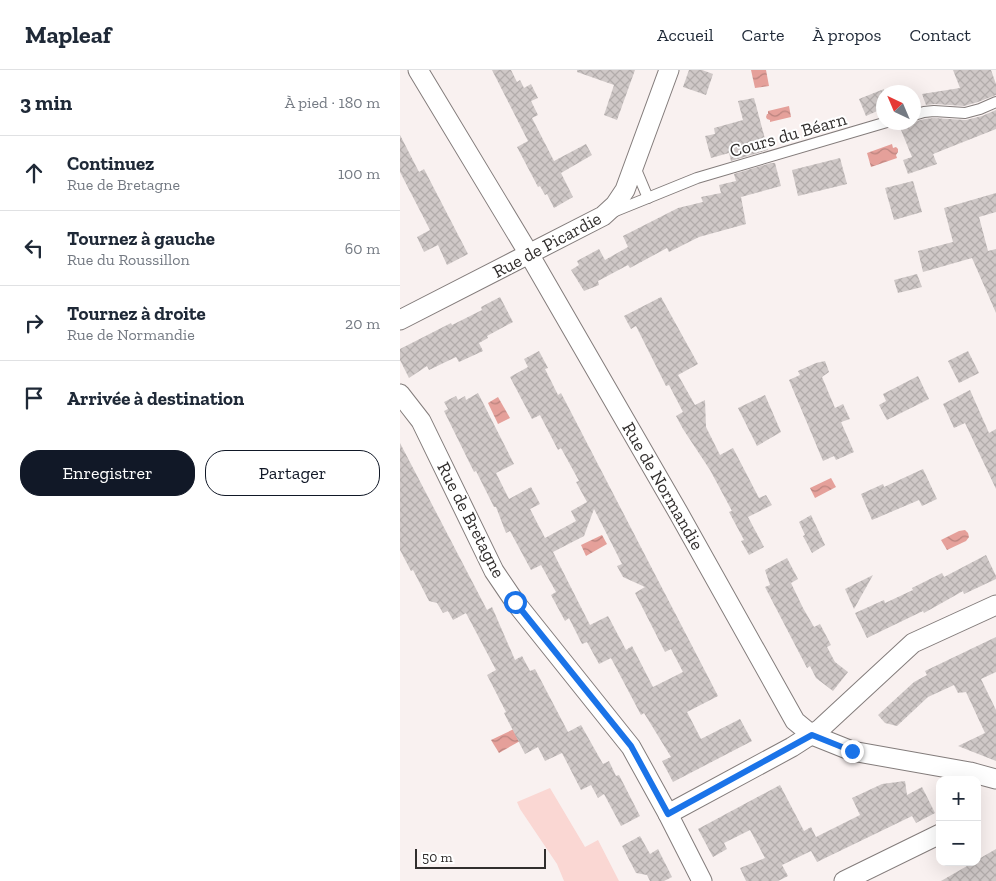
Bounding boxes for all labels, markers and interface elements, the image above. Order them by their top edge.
text: Mapleaf [25,20,111,49]
text: Accueil [657,24,714,46]
text: Carte [742,24,785,46]
text: À propos [813,24,881,46]
text: Contact [909,24,971,46]
north arrow [876,85,921,130]
text: 3 min [20,90,72,115]
text: À pied · 180 m [285,93,380,112]
street label: Cours du Béarn [727,108,850,162]
text: Continuez [67,152,154,175]
icon: ahead [20,159,48,187]
text: 100 m [338,164,380,183]
text: Rue de Bretagne [67,175,180,194]
street label: Rue de Picardie [489,207,605,283]
text: Tournez à gauche [67,227,215,250]
icon: left [20,234,48,262]
text: 60 m [345,239,380,258]
text: Rue du Roussillon [67,250,190,269]
text: Tournez à droite [67,302,206,325]
icon: right [20,309,48,337]
text: 20 m [345,314,380,333]
text: Rue de Normandie [67,325,195,344]
icon: arrive [20,384,48,412]
text: Arrivée à destination [67,387,244,410]
street label: Rue de Normandie [618,418,708,554]
button: Enregistrer [20,450,195,496]
button: Partager [205,450,380,496]
street label: Rue de Bretagne [432,458,510,582]
route start [504,591,527,614]
route end [841,740,864,763]
map controls [936,776,981,866]
button: + [936,776,981,821]
button: − [936,821,981,866]
scale bar [415,846,546,869]
text: 50 m [422,849,453,866]

